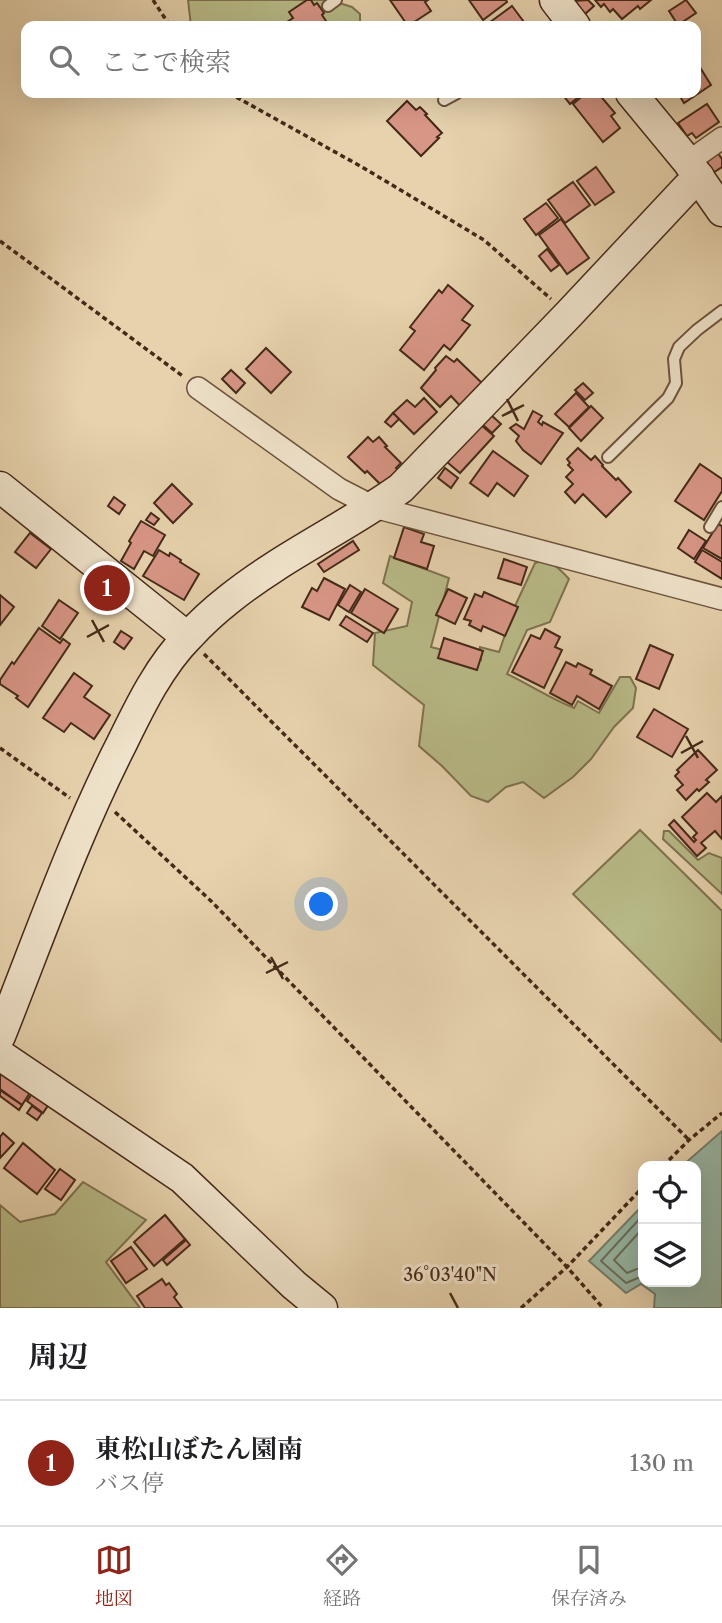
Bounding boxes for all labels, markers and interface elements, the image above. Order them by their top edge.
search box [21,21,701,98]
icon: search [45,41,83,79]
text: ここで検索 [101,46,231,78]
pin: 1 [84,562,130,614]
your location [304,887,338,921]
map controls [638,1161,701,1287]
button: locate [638,1161,701,1224]
button: layers [638,1224,701,1287]
text: 36°03'40"N [403,1264,497,1286]
text: 周辺 [28,1338,88,1375]
text: 東松山ぼたん園南 [95,1433,303,1465]
text: 1 [46,1449,56,1477]
text: 130 m [630,1449,694,1477]
text: バス停 [95,1469,164,1497]
tab: 地図 [95,1541,133,1610]
tab: 経路 [323,1541,361,1610]
tab: 保存済み [551,1541,627,1610]

